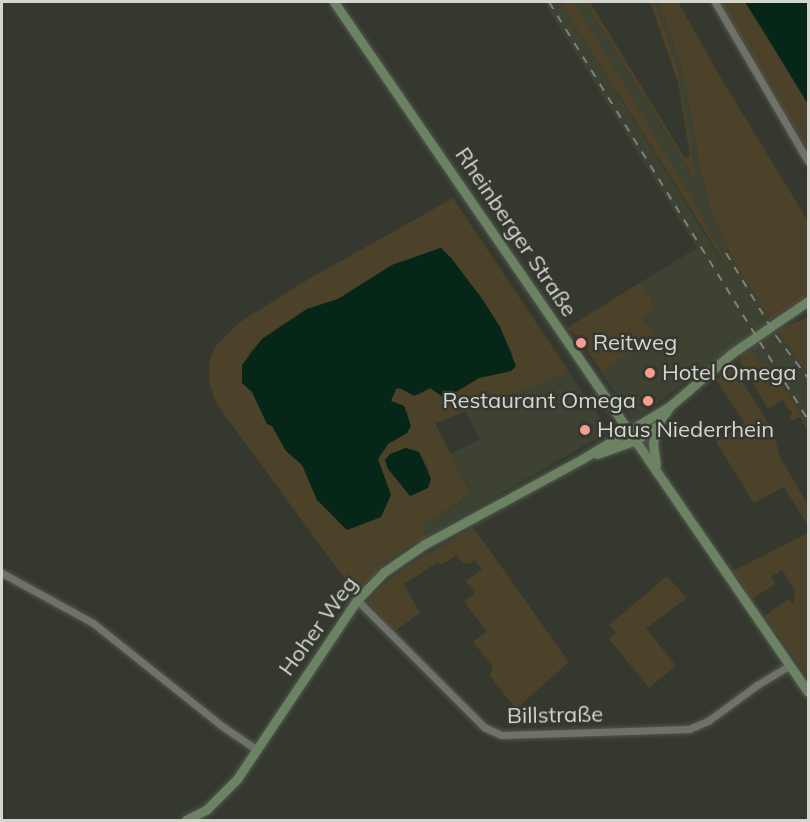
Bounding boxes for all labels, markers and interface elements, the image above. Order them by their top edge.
street label: Rheinberger Straße [450,142,582,322]
place label: Reitweg [593,330,677,356]
marker: Reitweg [574,336,588,350]
place label: Hotel Omega [662,360,797,386]
marker: Hotel Omega [643,366,657,380]
place label: Restaurant Omega [443,388,636,414]
marker: Restaurant Omega [641,394,655,408]
place label: Haus Niederrhein [597,417,774,443]
marker: Haus Niederrhein [578,423,592,437]
street label: Hoher Weg [273,571,363,681]
street label: Billstraße [507,701,603,729]

